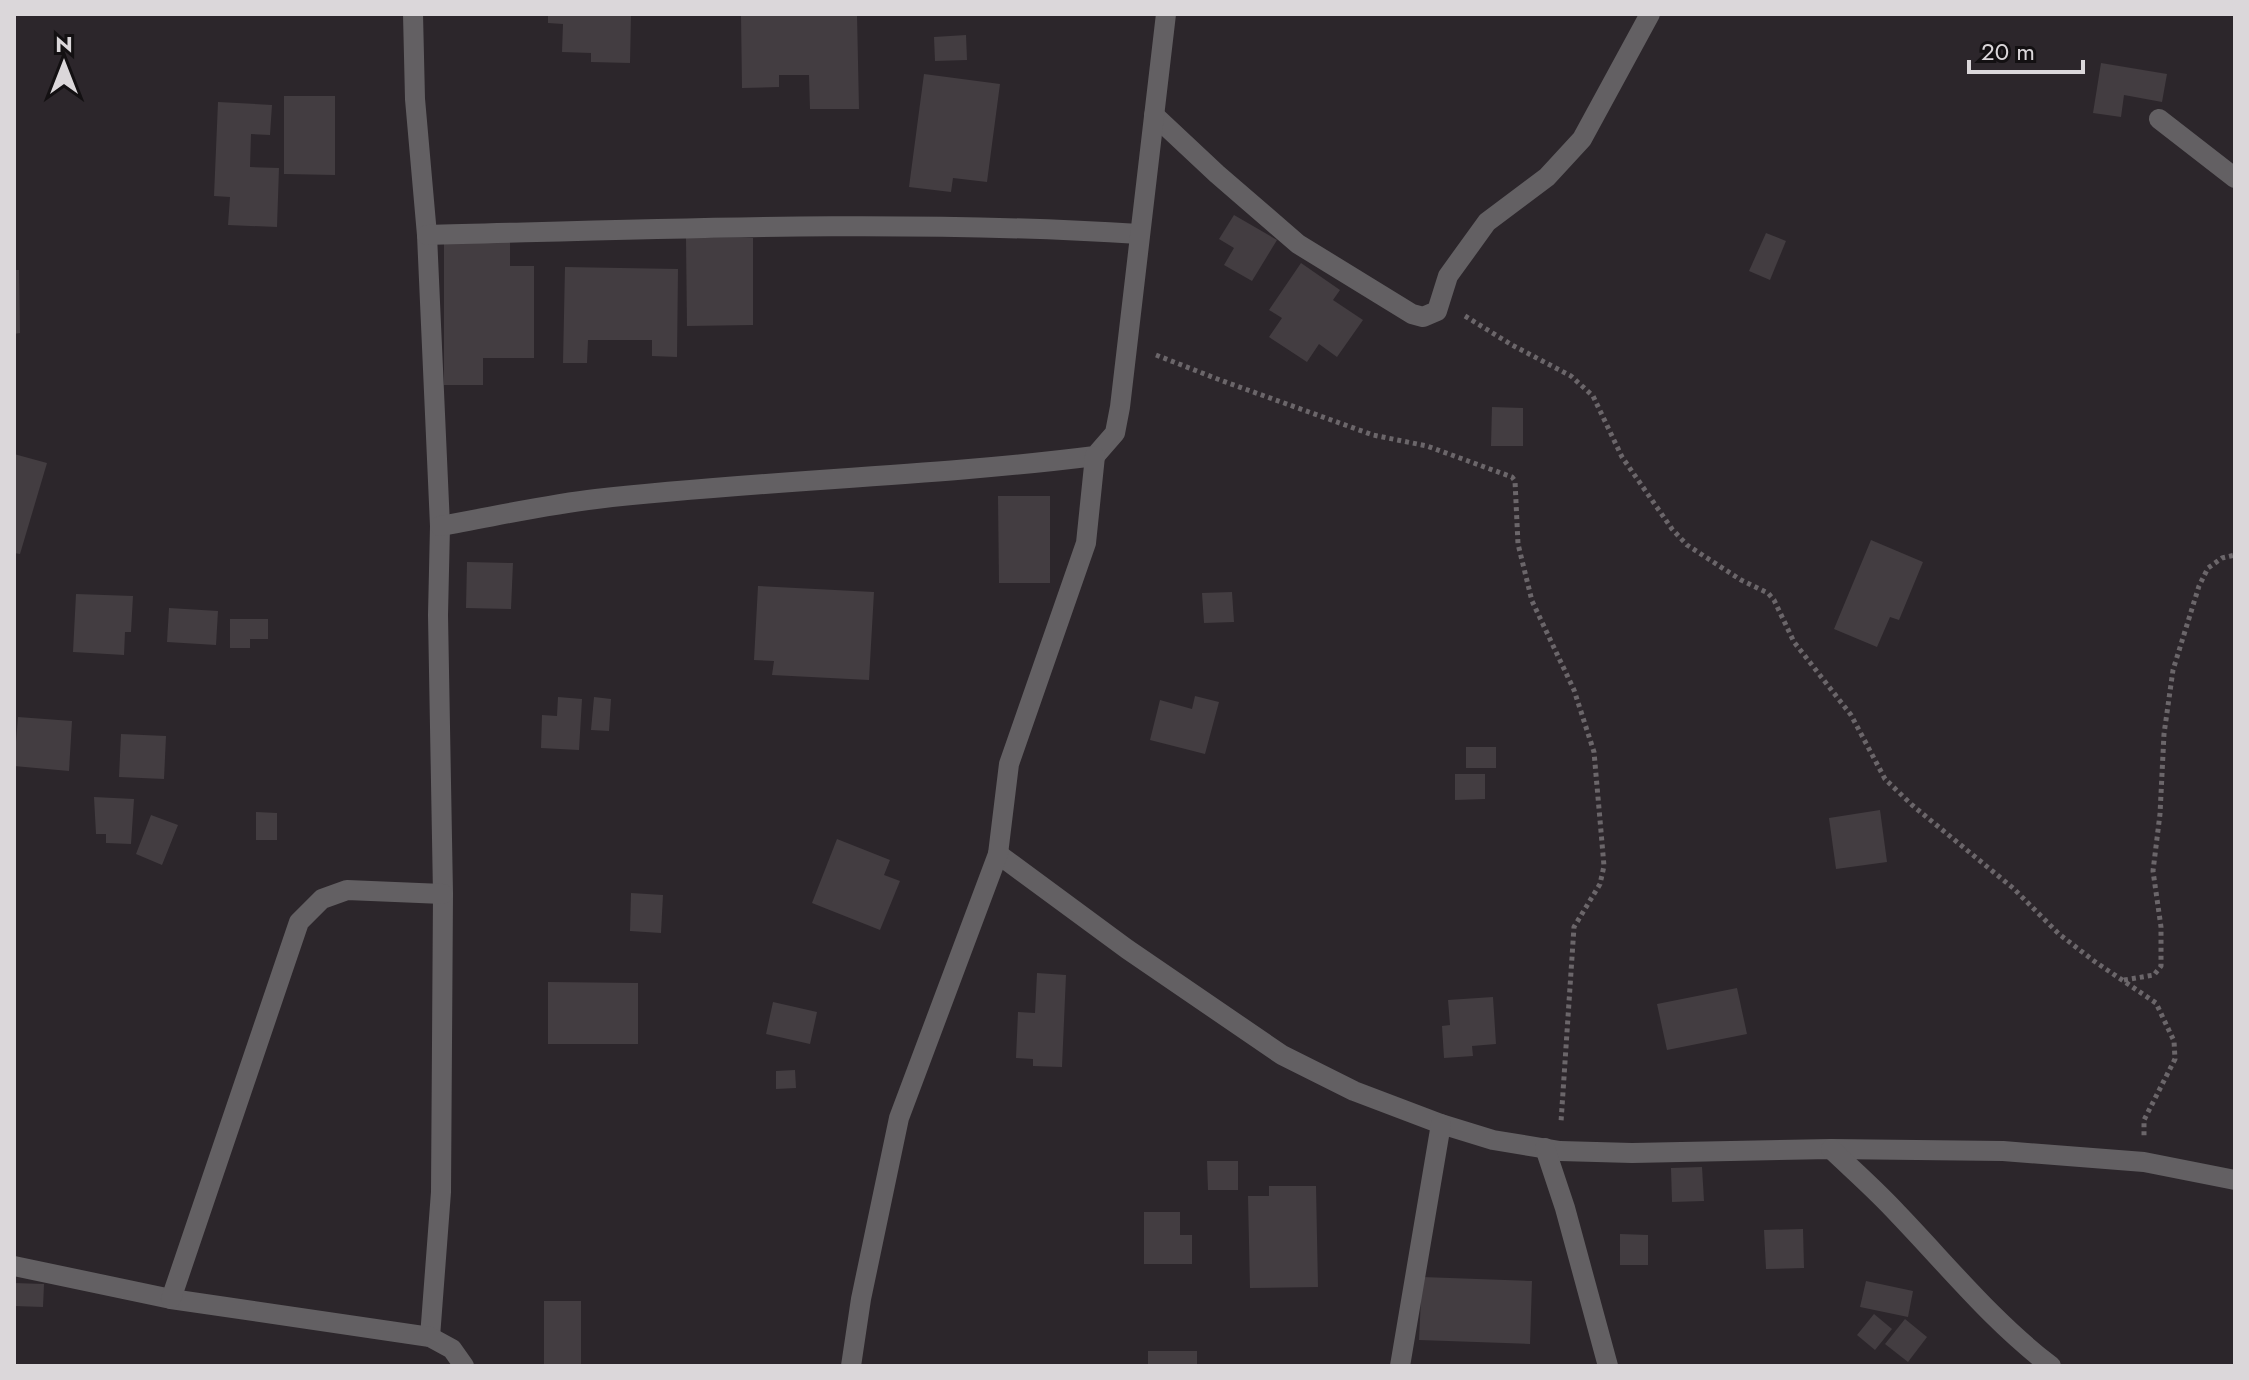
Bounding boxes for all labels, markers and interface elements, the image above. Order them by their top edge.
north arrow [24,24,104,104]
scale bar [1969,24,2083,74]
text: N [55,28,73,60]
text: 20 m [1981,34,2035,69]

